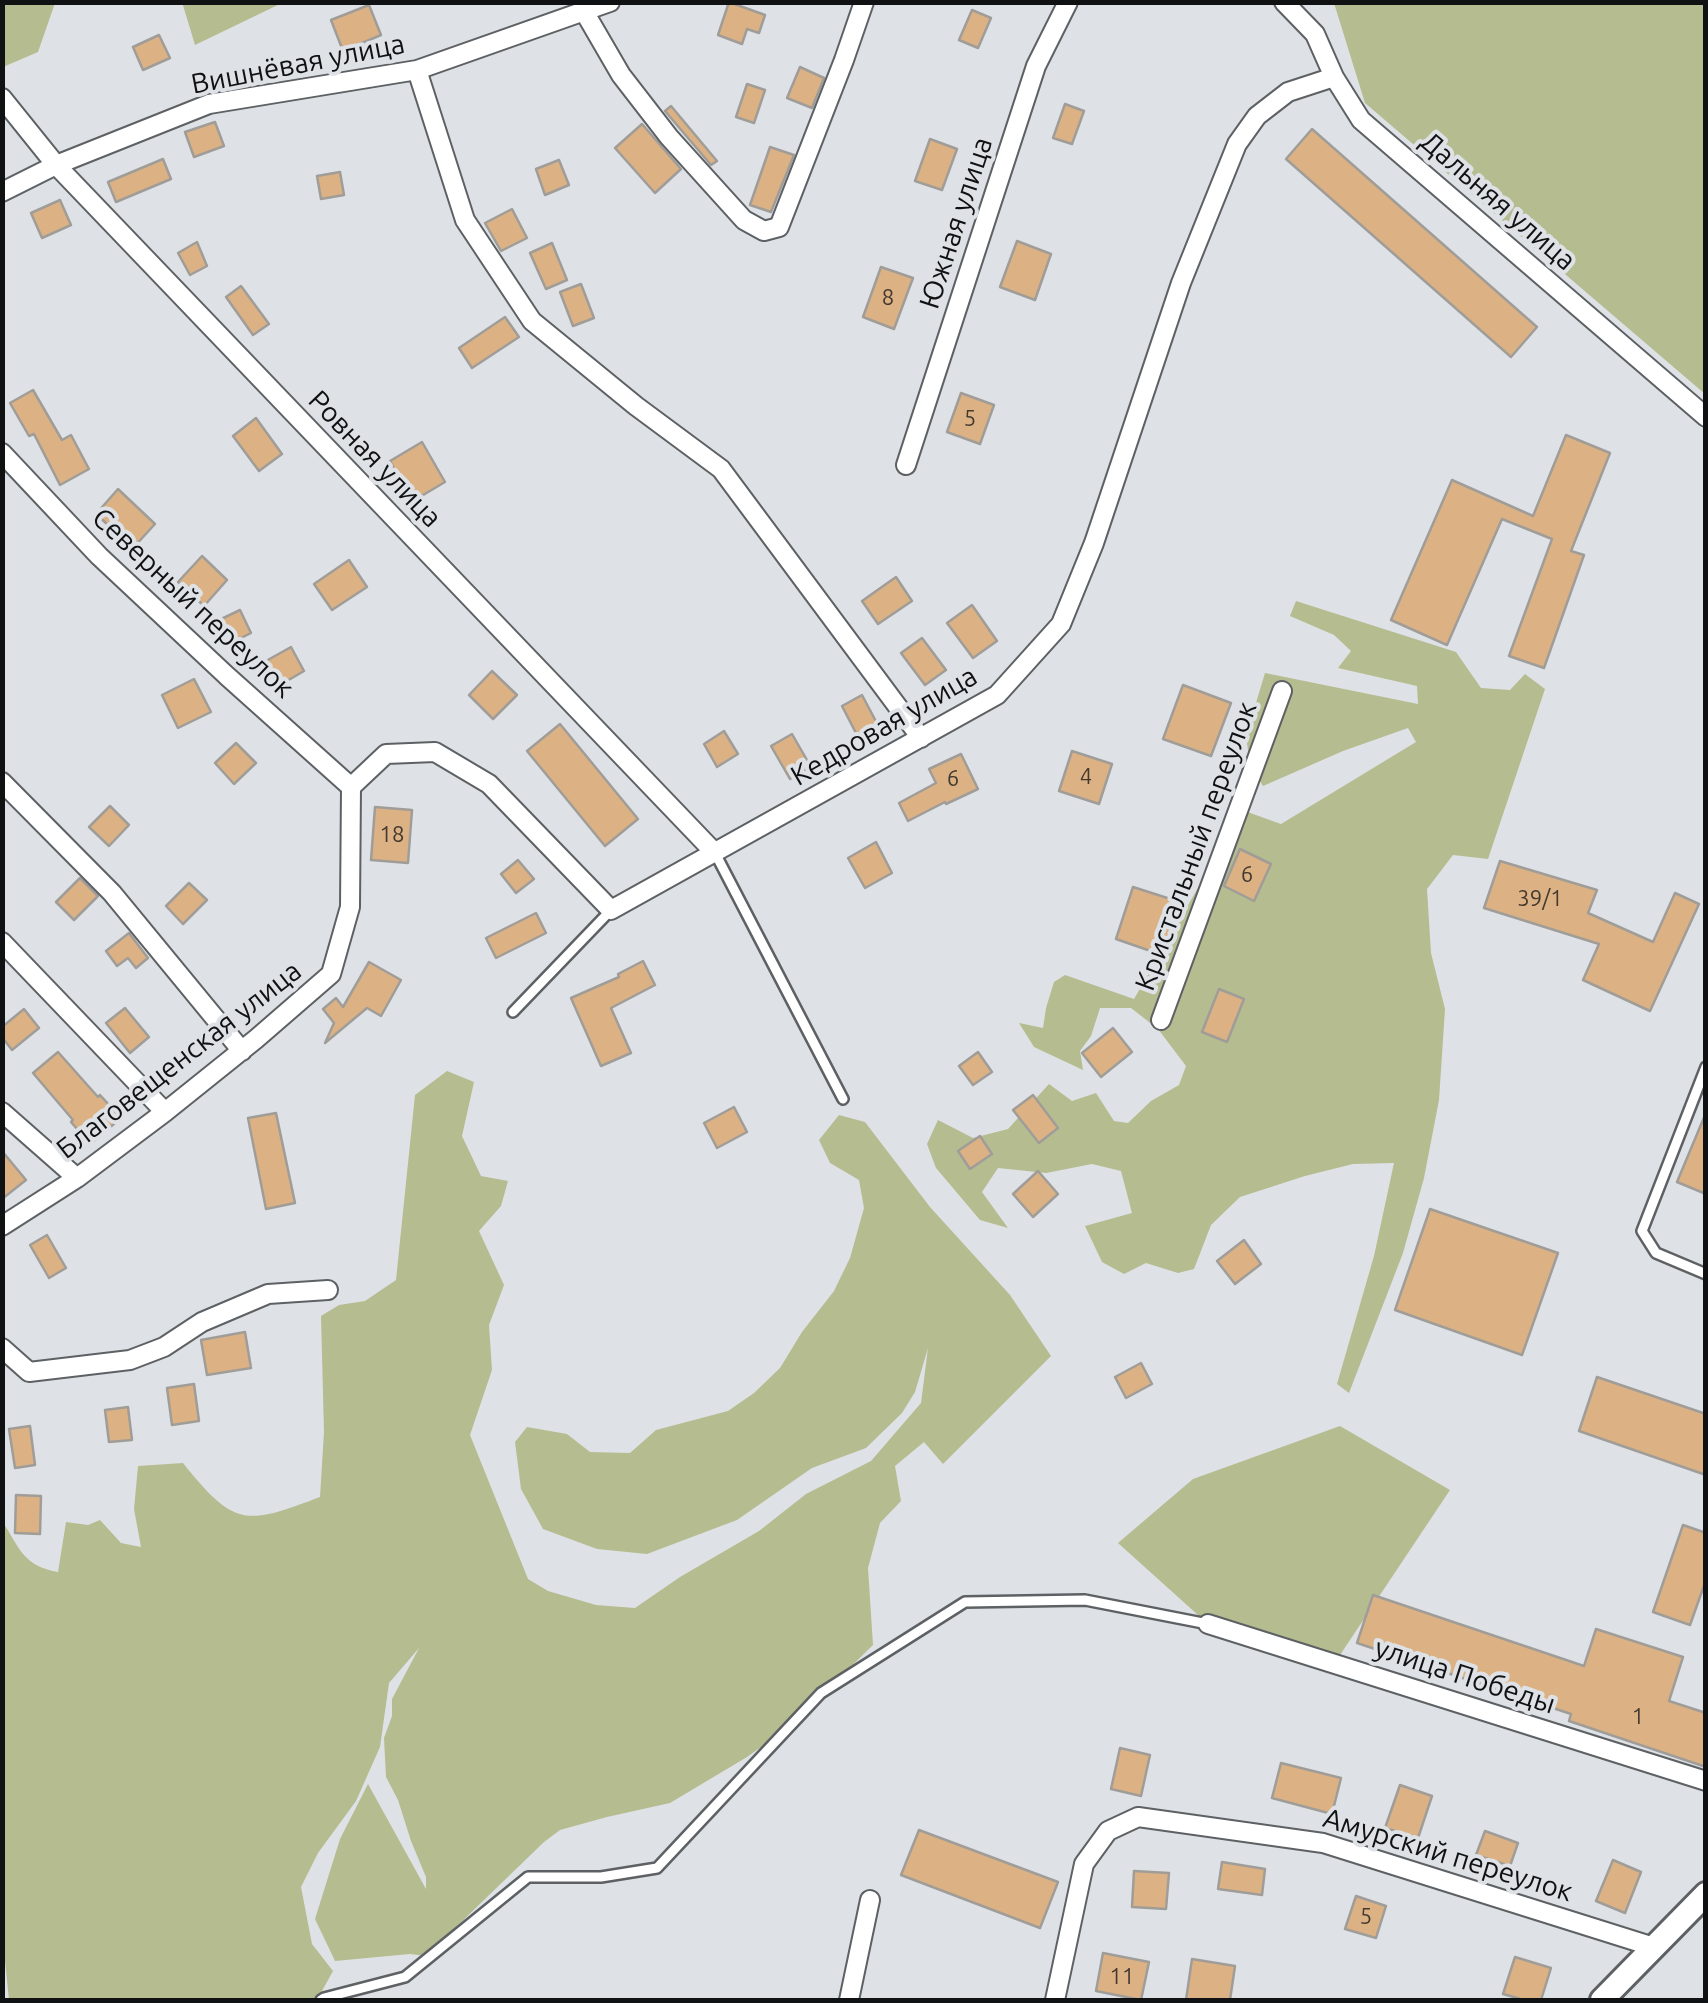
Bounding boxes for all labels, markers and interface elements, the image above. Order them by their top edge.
street label: Вишнёвая улица [188,27,408,101]
street label: Дальняя улица [1414,125,1582,277]
street label: Южная улица [912,133,1000,313]
house number: 8 [882,285,894,311]
street label: Ровная улица [301,384,449,534]
house number: 5 [964,406,976,432]
street label: Северный переулок [85,501,301,705]
street label: Кедровая улица [785,659,983,793]
street label: Кристальный переулок [1128,697,1264,995]
house number: 4 [1080,764,1092,790]
house number: 6 [947,766,959,792]
house number: 18 [380,822,404,848]
house number: 6 [1241,862,1253,888]
house number: 39/1 [1517,886,1563,912]
street label: Благовещенская улица [50,954,308,1166]
street label: улица Победы [1370,1631,1560,1721]
house number: 1 [1632,1704,1644,1730]
street label: Амурский переулок [1319,1801,1577,1909]
house number: 5 [1360,1904,1372,1930]
house number: 11 [1110,1964,1134,1990]

